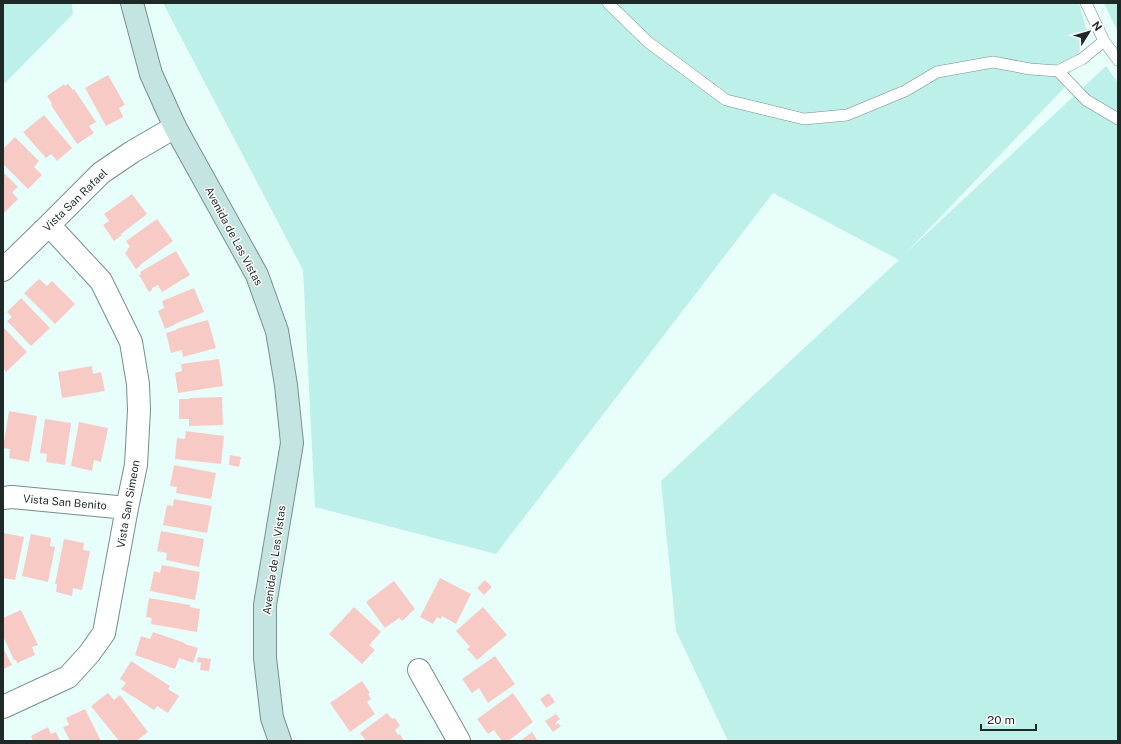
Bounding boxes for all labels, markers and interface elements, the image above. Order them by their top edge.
north arrow [1069,12,1109,52]
text: N [1090,19,1104,33]
street label: Vista San Rafael [41,166,109,234]
street label: Avenida de Las Vistas [203,185,265,288]
street label: Vista San Simeon [114,459,142,549]
street label: Vista San Benito [23,492,107,512]
street label: Avenida de Las Vistas [260,504,288,615]
scale bar [981,706,1036,732]
text: 20 m [987,713,1015,727]

